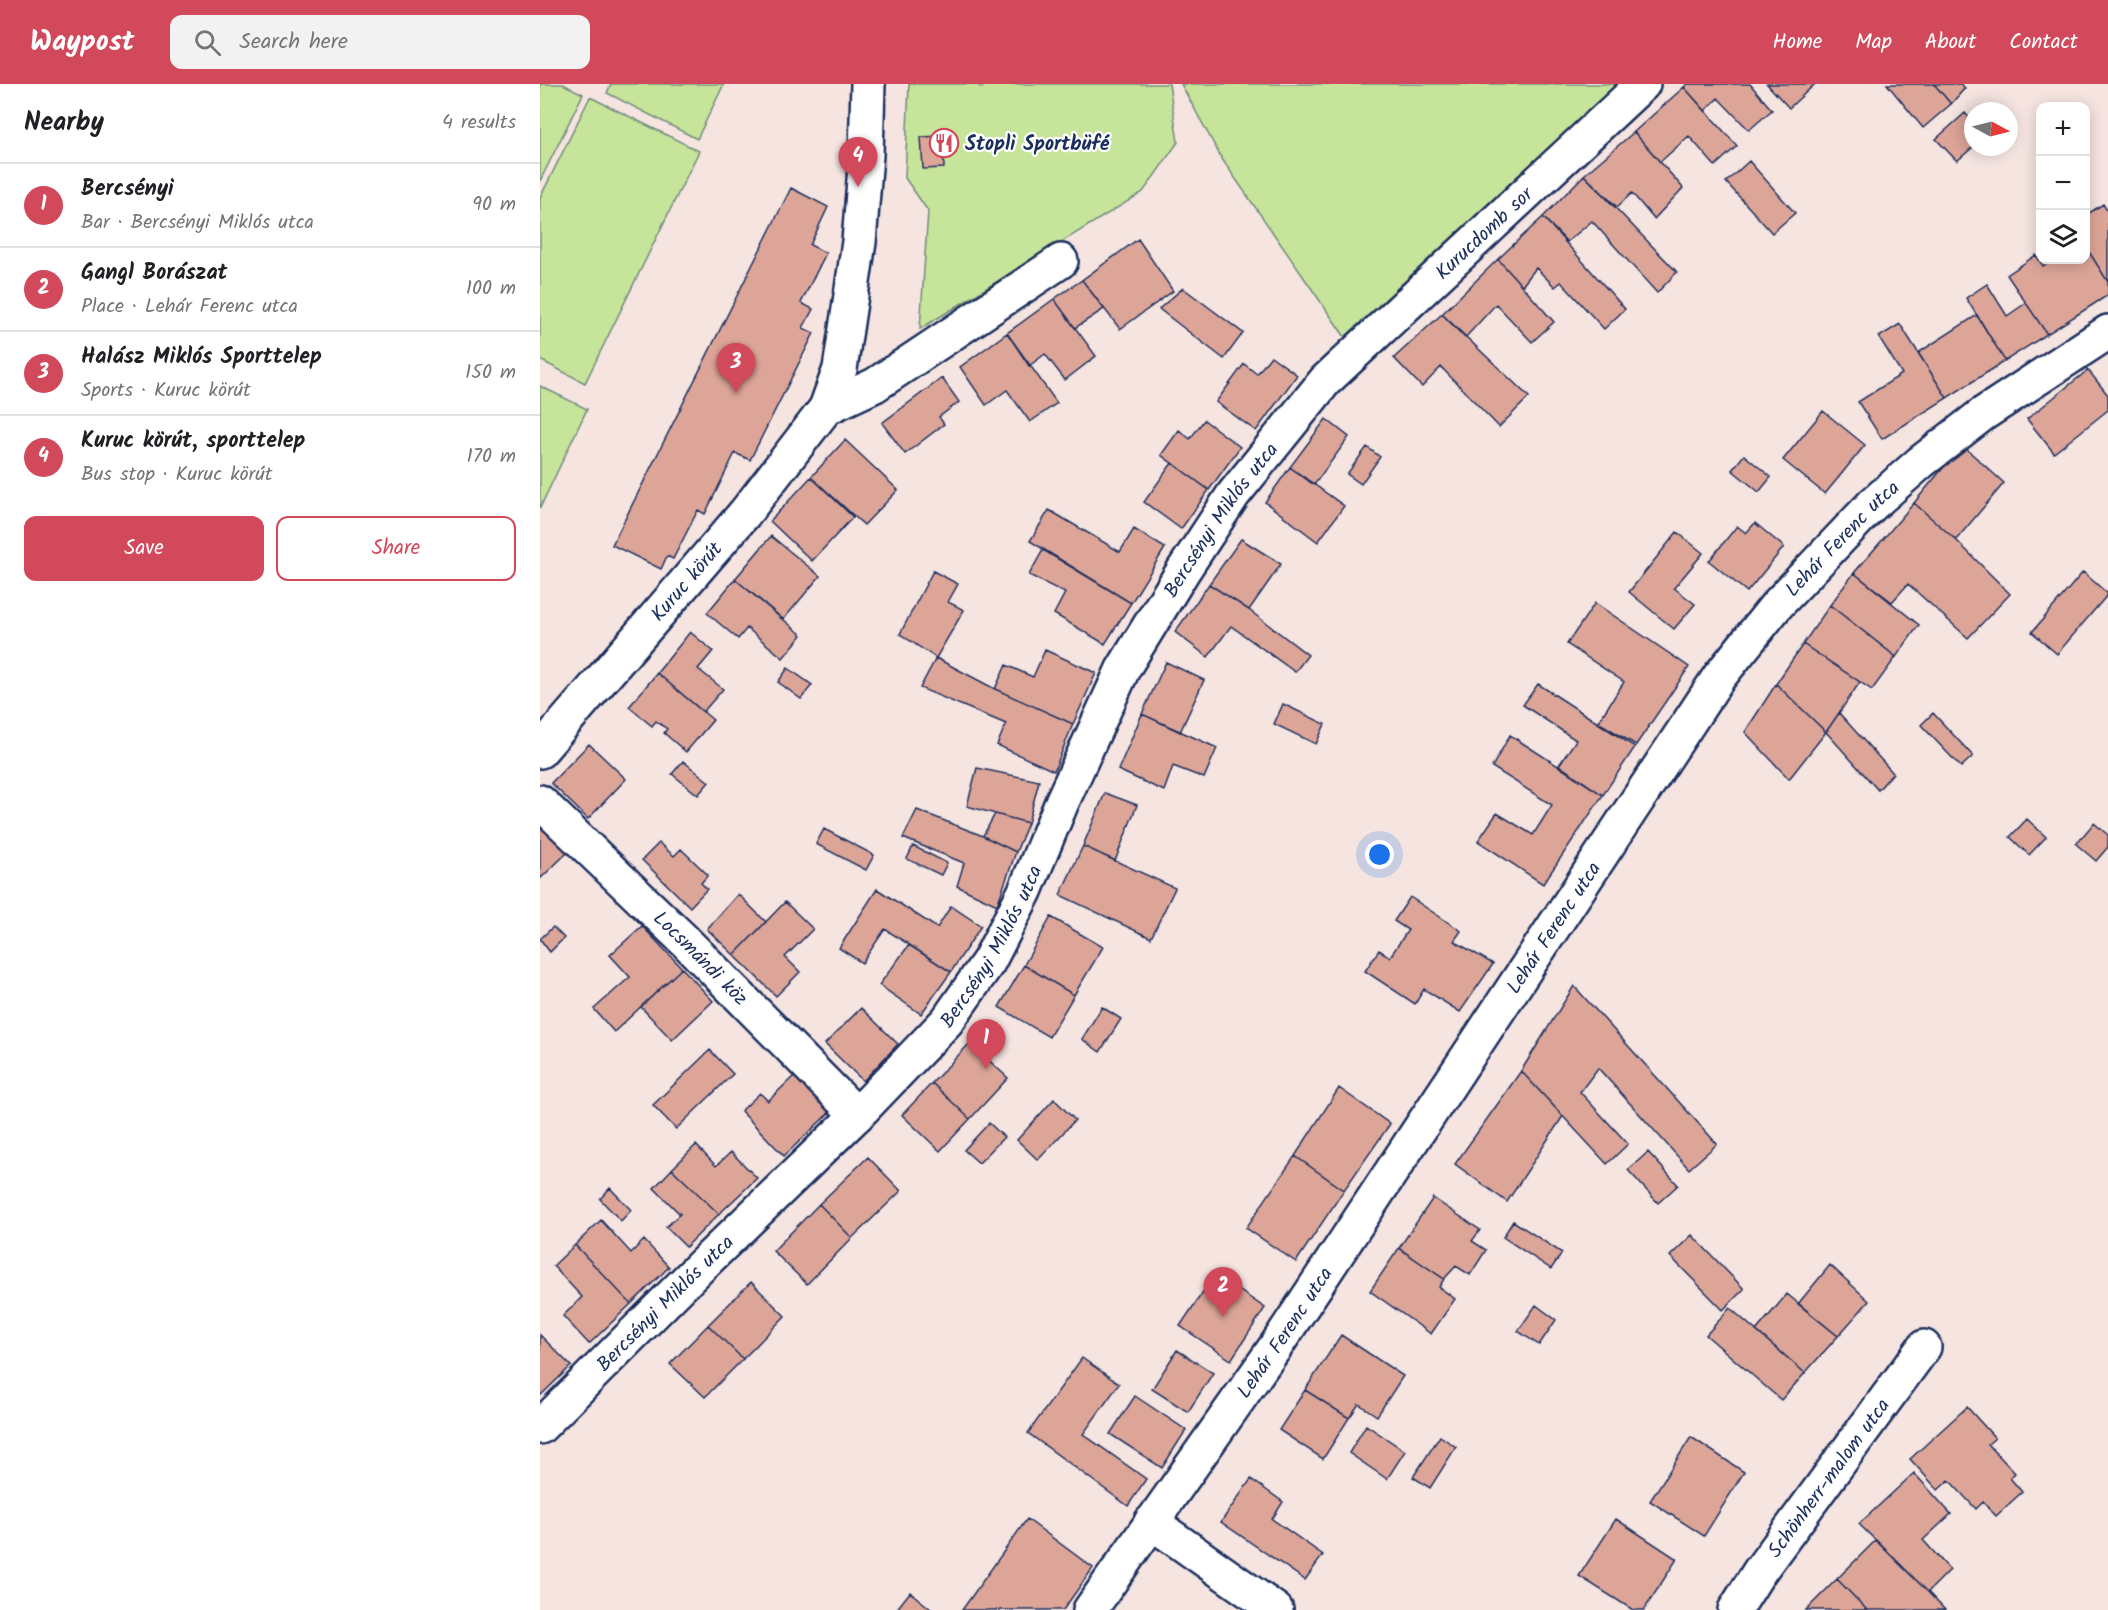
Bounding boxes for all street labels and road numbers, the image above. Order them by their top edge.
street label: Kurucdomb sor [1429,179,1542,288]
street label: Bercsényi Miklós utca [1156,436,1287,605]
street label: Lehár Ferenc utca [1778,473,1908,605]
street label: Kuruc körút [644,535,732,630]
street label: Lehár Ferenc utca [1499,856,1610,1001]
street label: Bercsényi Miklós utca [933,861,1052,1035]
street label: Locsmándi köz [645,904,755,1014]
street label: Bercsényi Miklós utca [590,1228,742,1380]
street label: Lehár Ferenc utca [1230,1261,1342,1406]
street label: Schönherr-malom utca [1760,1392,1899,1565]

